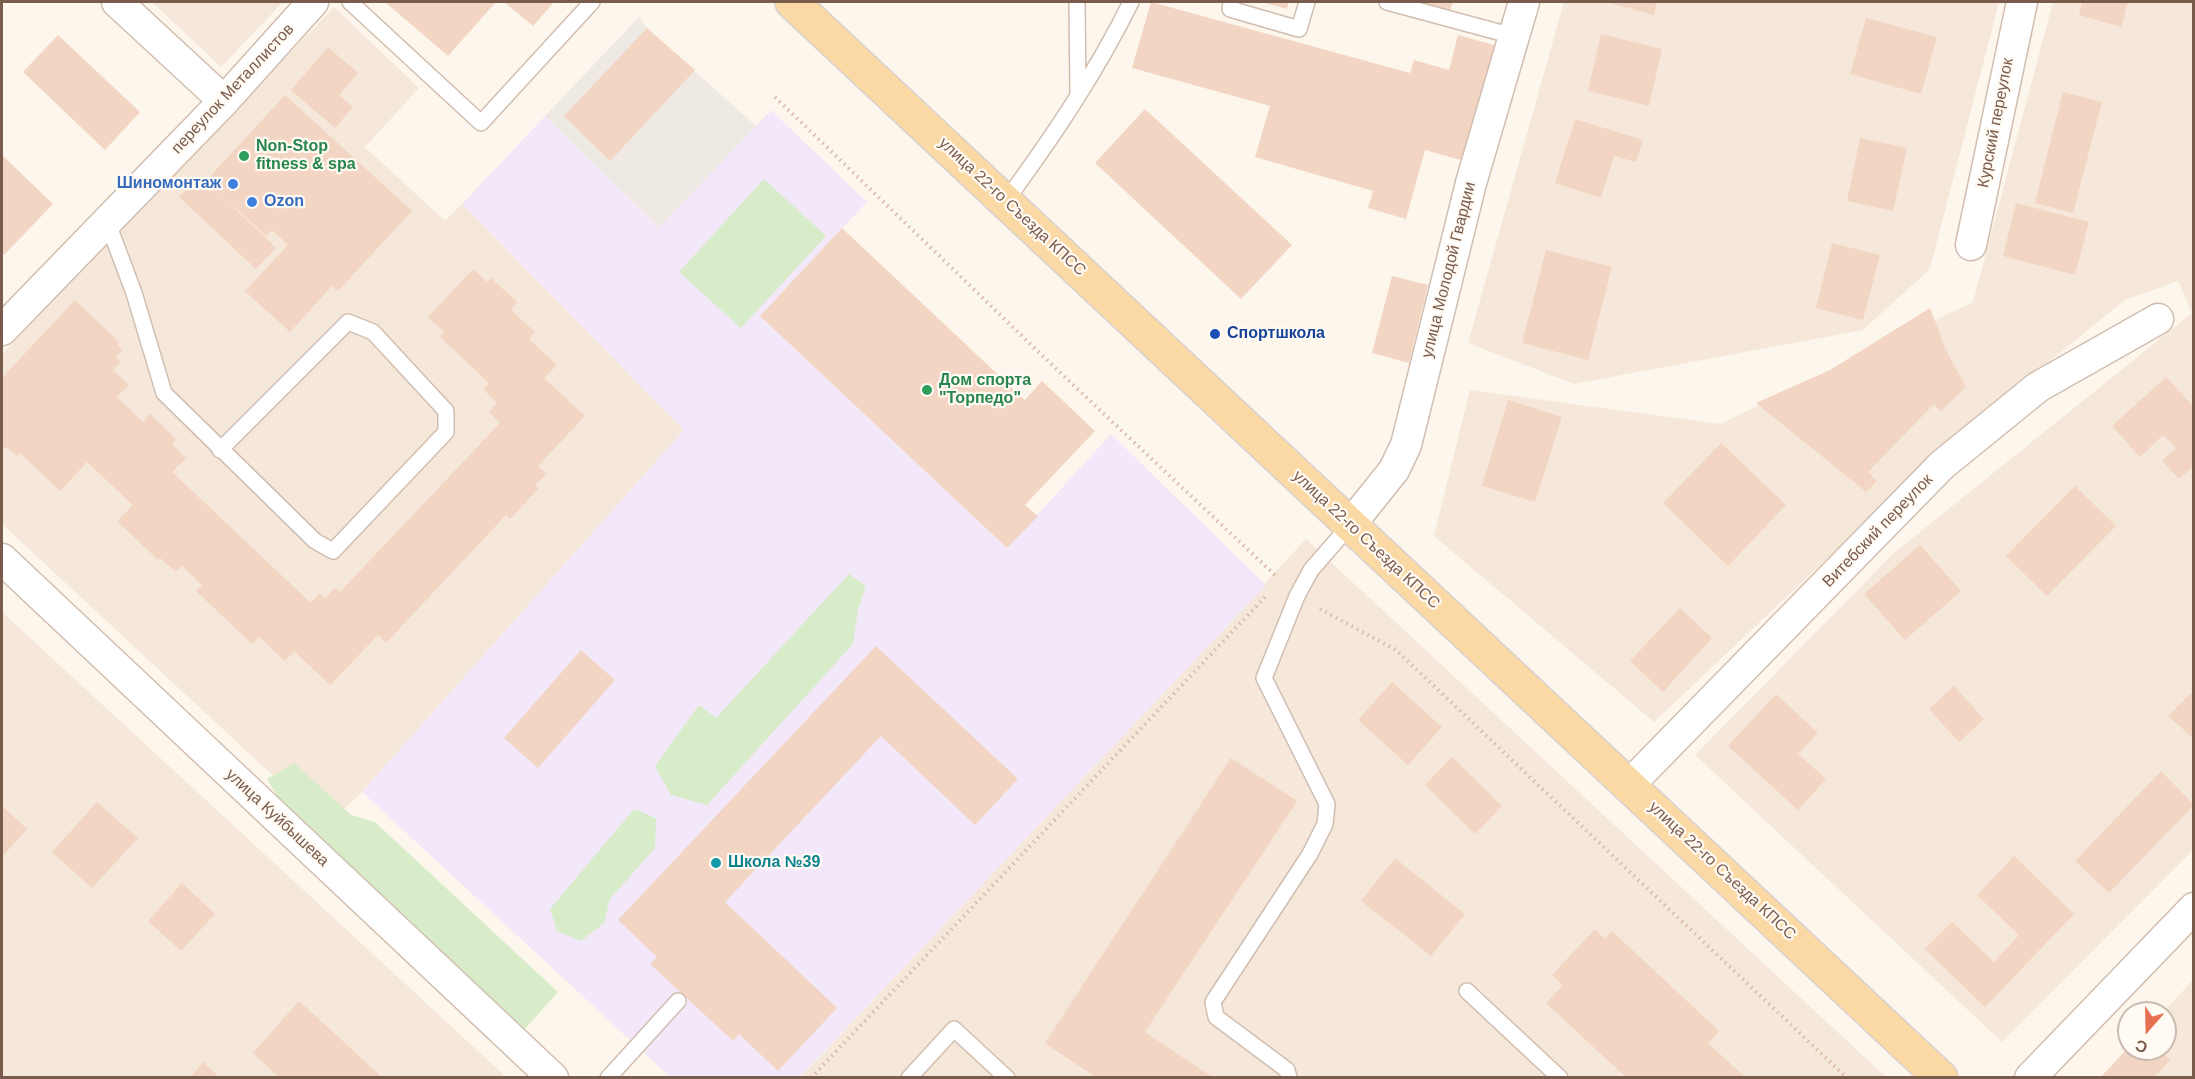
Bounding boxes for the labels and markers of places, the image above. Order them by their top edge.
place label: Non-Stop fitness & spa [256,137,356,175]
marker: Non-Stop fitness & spa [237,149,251,163]
place label: Шиномонтаж [117,174,221,194]
marker: Шиномонтаж [226,177,240,191]
place label: Ozon [264,192,304,212]
marker: Ozon [245,195,259,209]
place label: Спортшкола [1227,324,1325,344]
marker: Спортшкола [1208,327,1222,341]
place label: Дом спорта "Торпедо" [939,371,1031,409]
marker: Дом спорта "Торпедо" [920,383,934,397]
place label: Школа №39 [728,853,820,873]
marker: Школа №39 [709,856,723,870]

